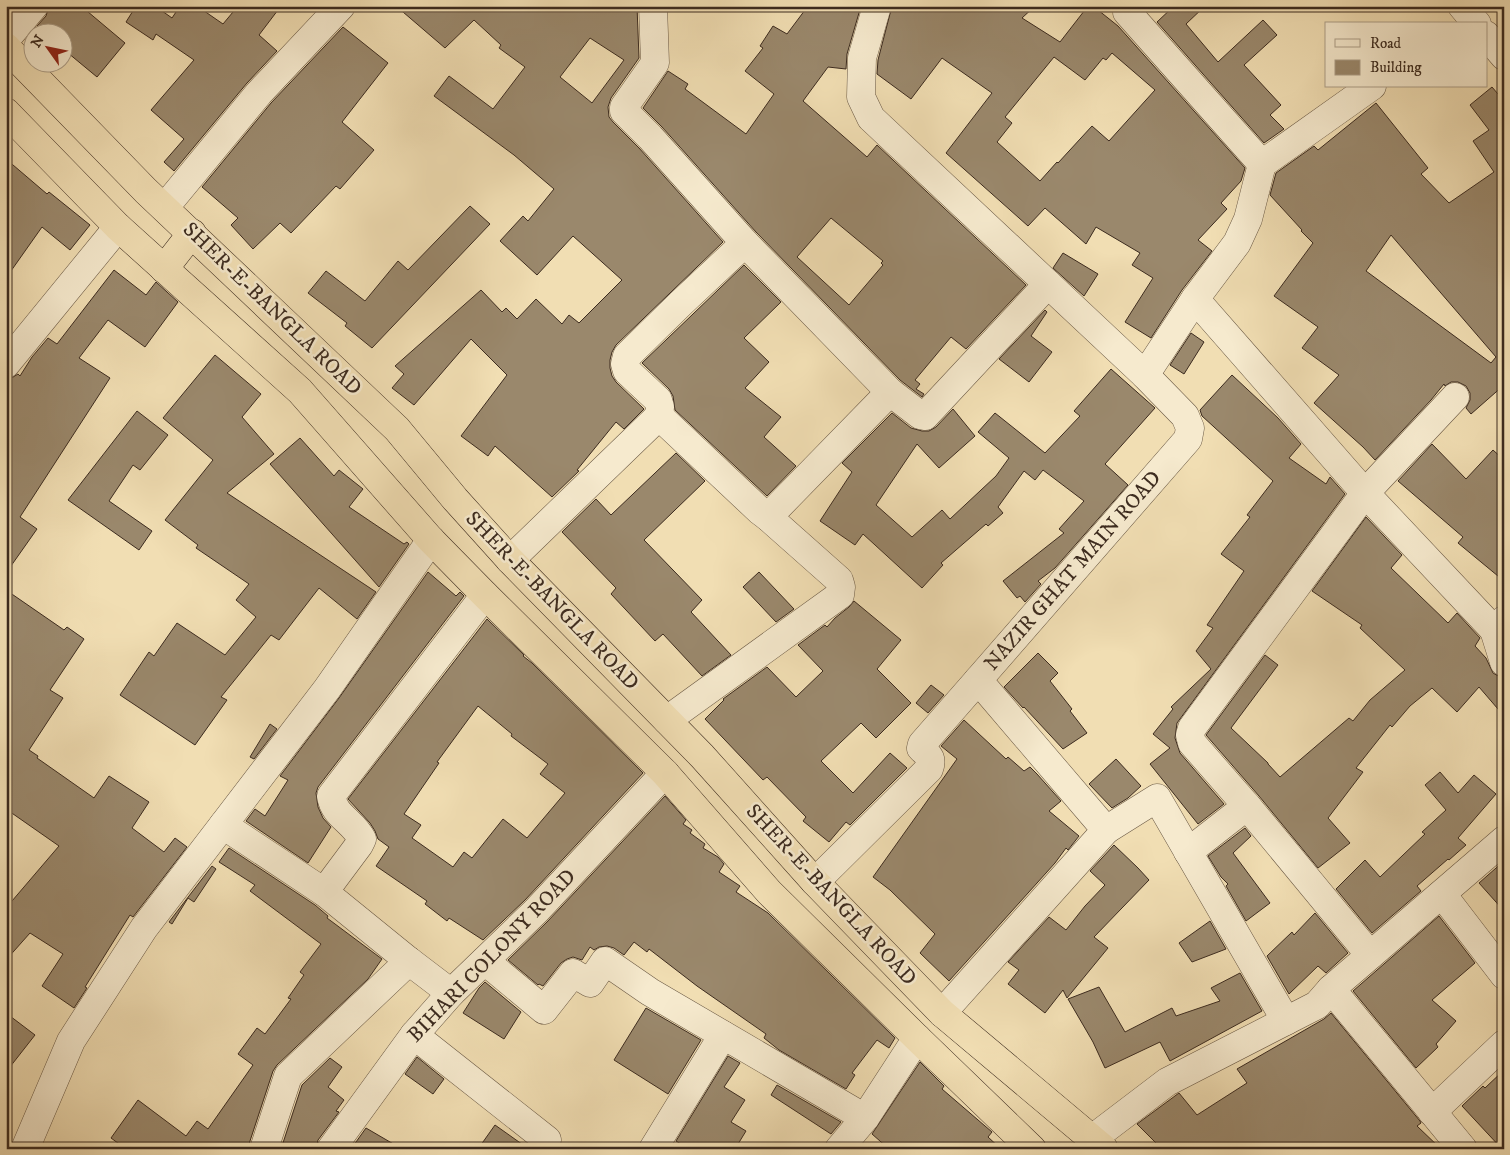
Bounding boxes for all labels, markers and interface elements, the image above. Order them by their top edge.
north arrow [22,22,72,72]
legend [1325,22,1488,88]
text: N [27,31,49,51]
text: Road [1370,34,1402,53]
text: Building [1370,58,1422,77]
street label: SHER-E-BANGLA ROAD [177,217,367,401]
street label: NAZIR GHAT MAIN ROAD [979,466,1167,676]
street label: SHER-E-BANGLA ROAD [460,506,644,696]
street label: SHER-E-BANGLA ROAD [740,799,922,991]
street label: BIHARI COLONY ROAD [402,864,582,1048]

